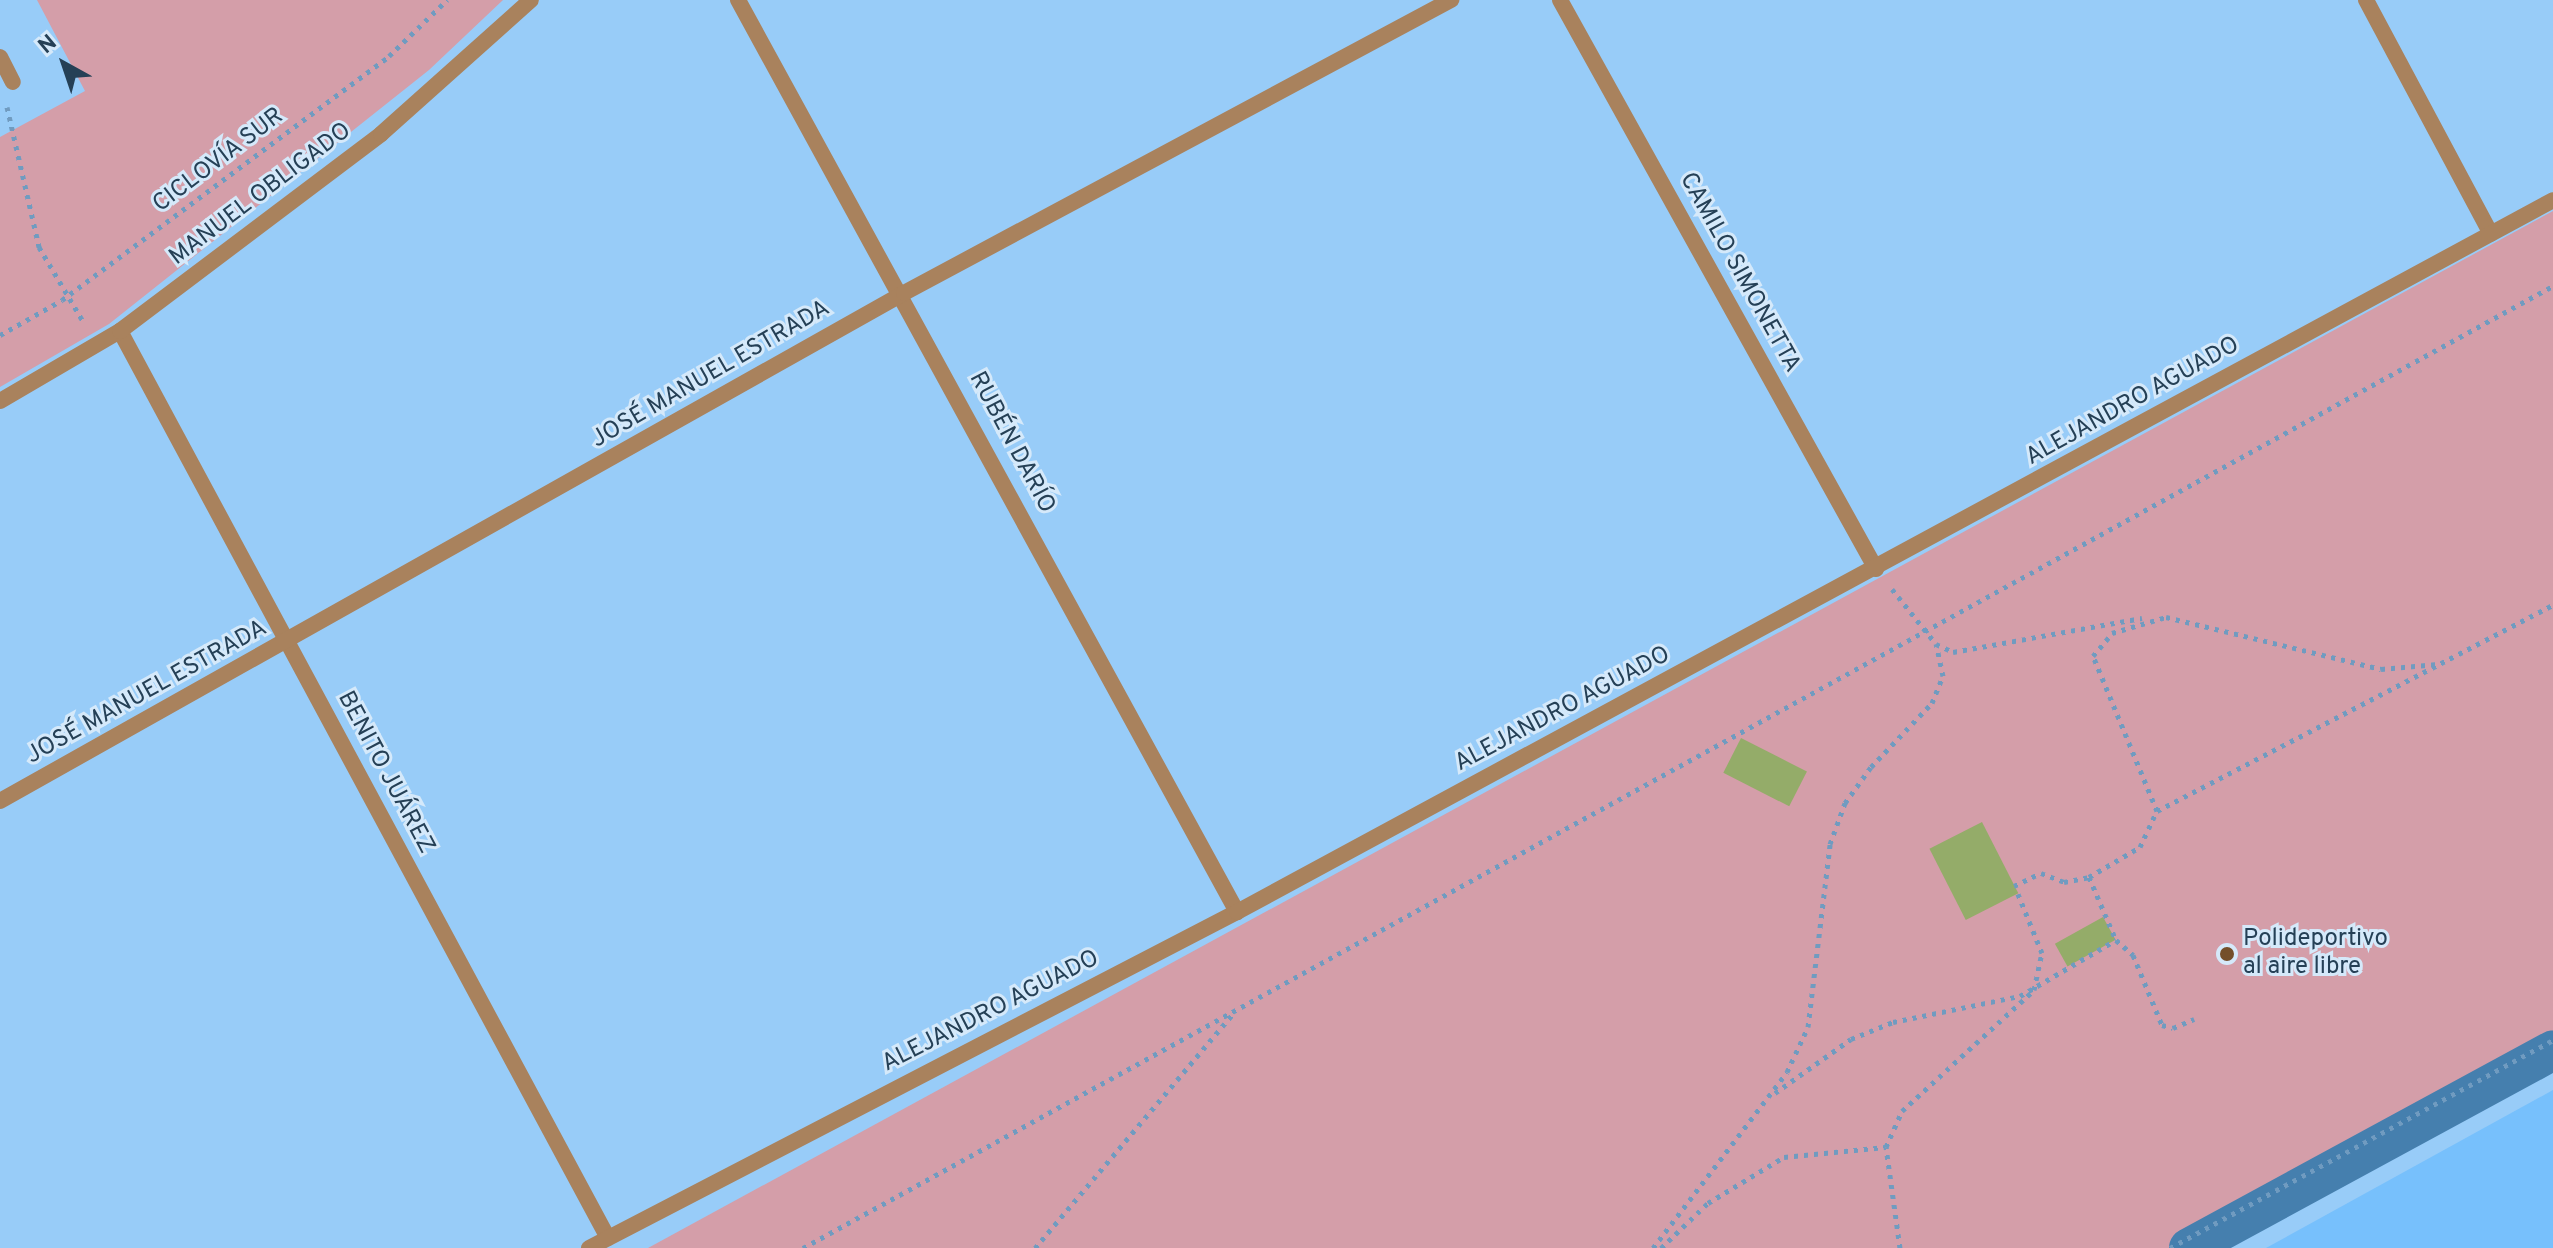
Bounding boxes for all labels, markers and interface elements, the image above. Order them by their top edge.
north arrow [24,24,104,104]
text: N [34,30,63,61]
street label: CICLOVÍA SUR [147,102,291,220]
street label: MANUEL OBLIGADO [164,117,358,273]
street label: CAMILO SIMONETTA [1672,168,1806,378]
street label: JOSÉ MANUEL ESTRADA [586,295,836,455]
street label: ALEJANDRO AGUADO [2021,331,2245,473]
street label: RUBÉN DARÍO [962,367,1060,519]
street label: JOSÉ MANUEL ESTRADA [21,615,273,771]
street label: ALEJANDRO AGUADO [1450,641,1676,779]
street label: BENITO JUÁREZ [330,687,440,859]
place label: Polideportivo al aire libre [2243,926,2388,982]
street label: ALEJANDRO AGUADO [877,945,1105,1079]
marker: Polideportivo al aire libre [2218,945,2236,963]

